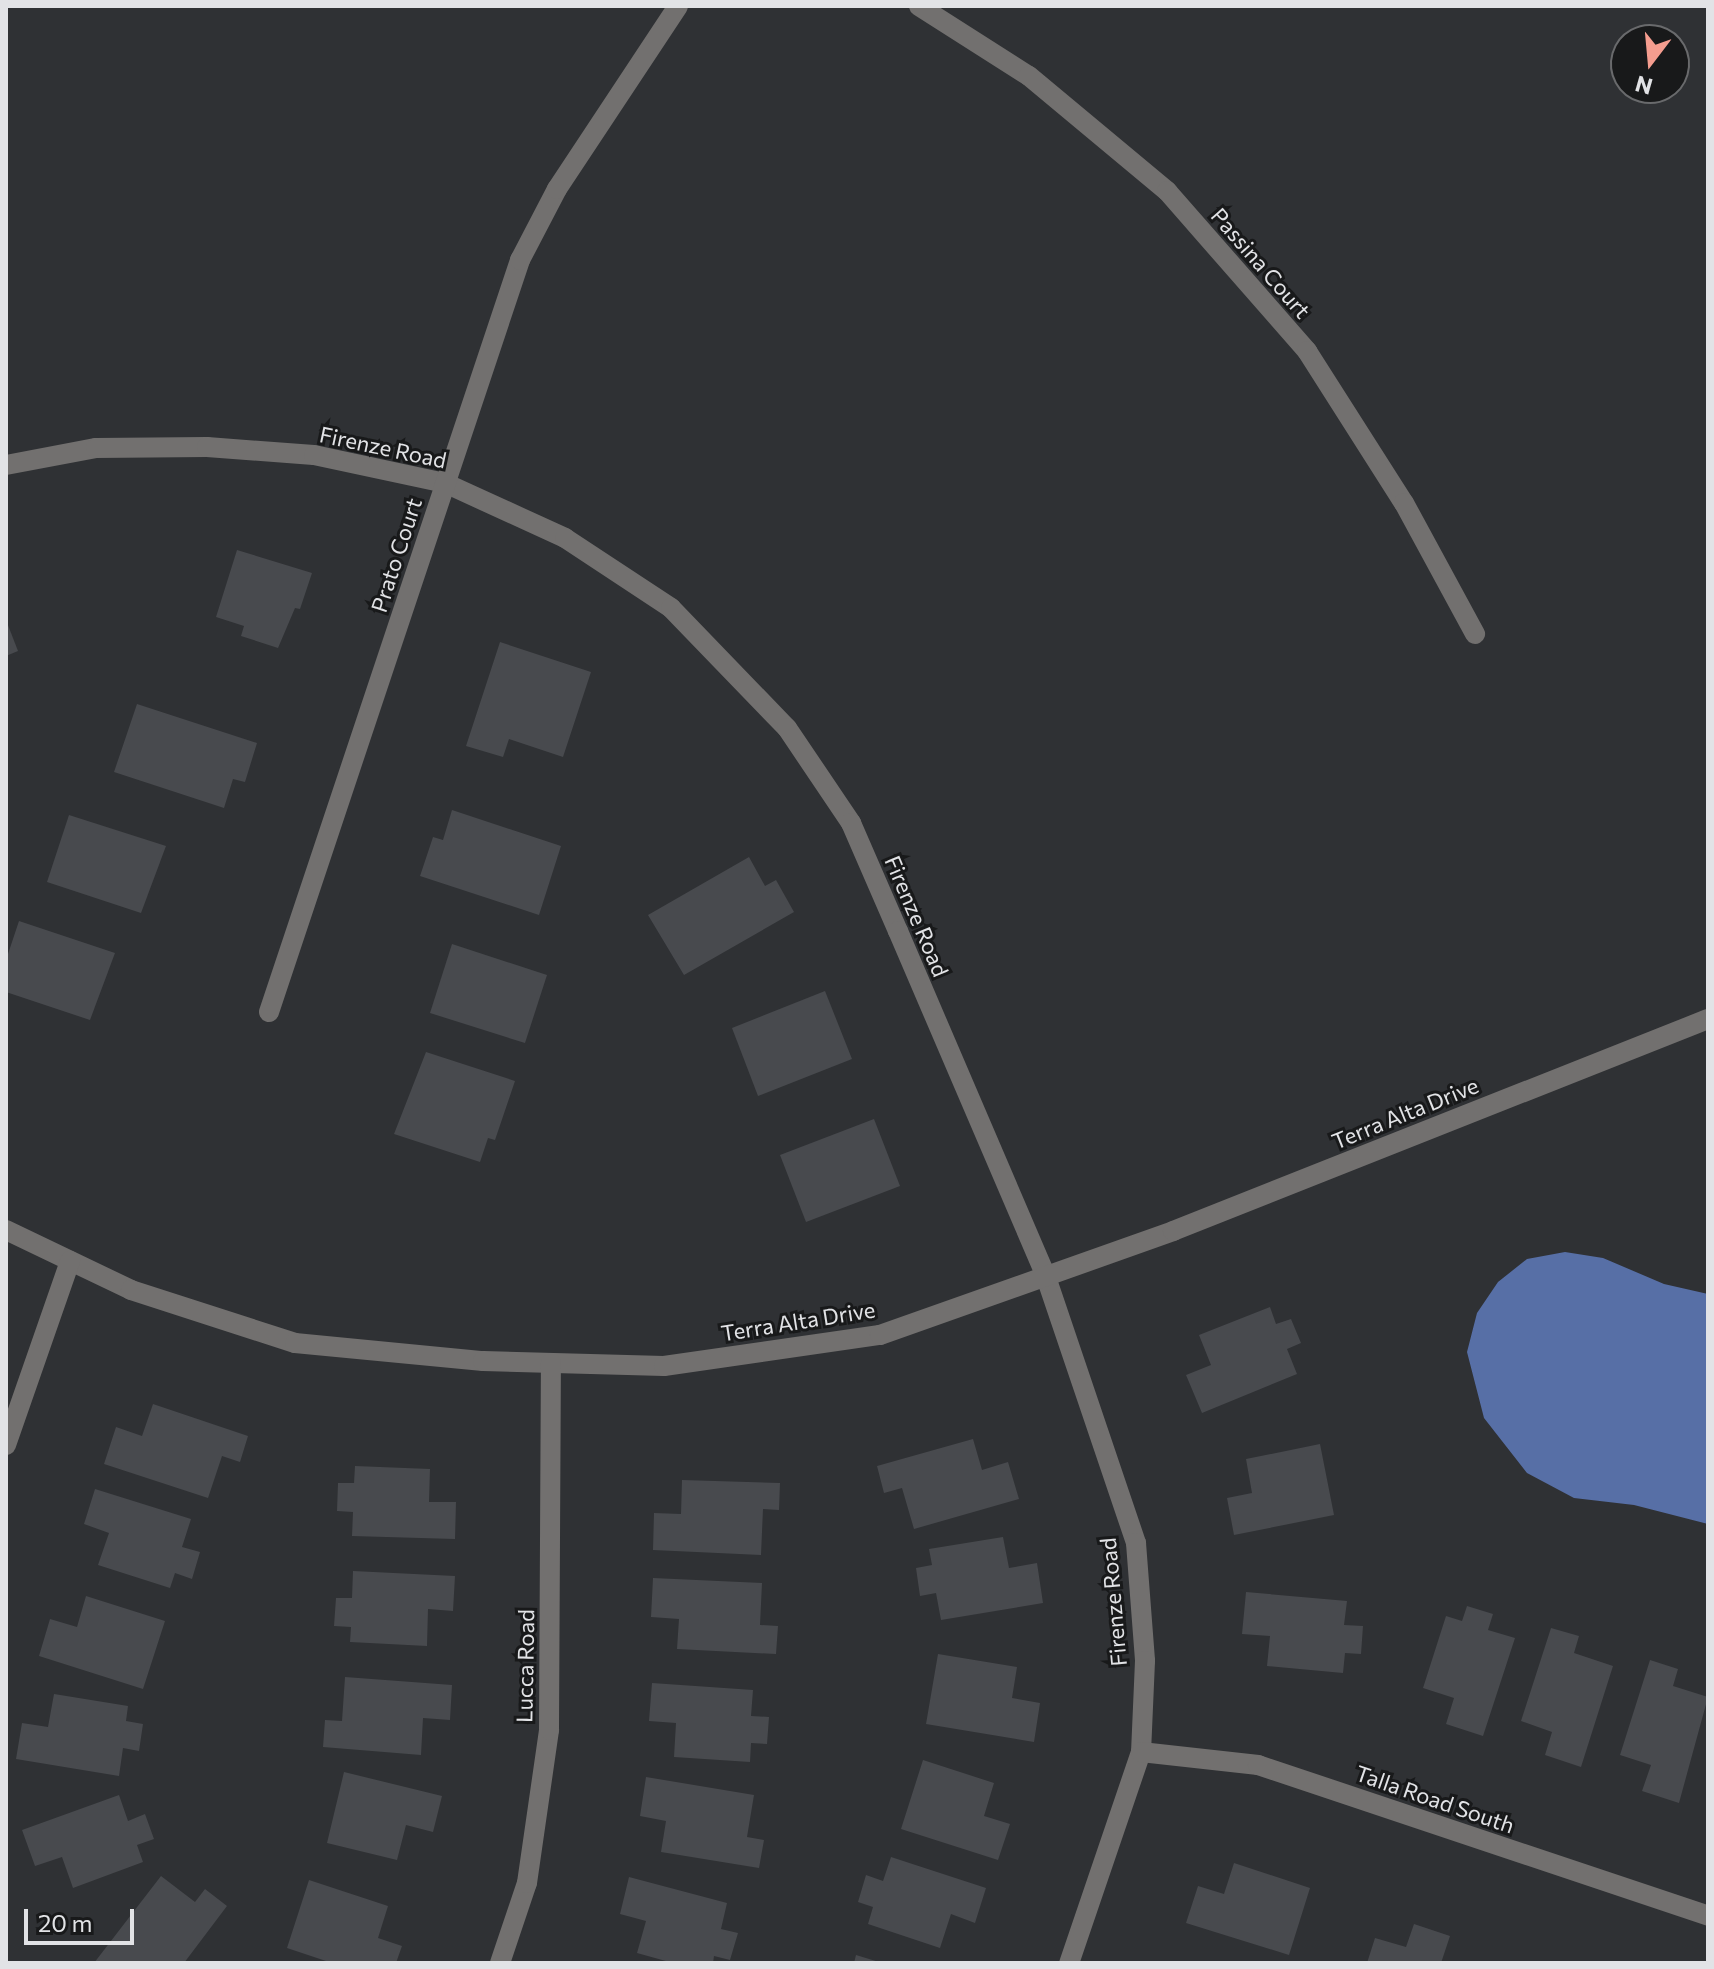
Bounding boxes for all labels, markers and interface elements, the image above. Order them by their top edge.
north arrow [1610,24,1690,104]
text: N [1632,70,1655,101]
street label: Passina Court [1206,202,1316,324]
street label: Firenze Road [317,421,449,473]
street label: Prato Court [365,495,427,615]
street label: Firenze Road [880,851,954,981]
street label: Terra Alta Drive [1328,1072,1482,1154]
street label: Terra Alta Drive [719,1296,877,1346]
street label: Firenze Road [1094,1537,1132,1667]
street label: Lucca Road [511,1609,539,1723]
street label: Talla Road South [1352,1759,1518,1839]
scale bar [28,1893,138,1943]
text: 20 m [38,1908,92,1937]

